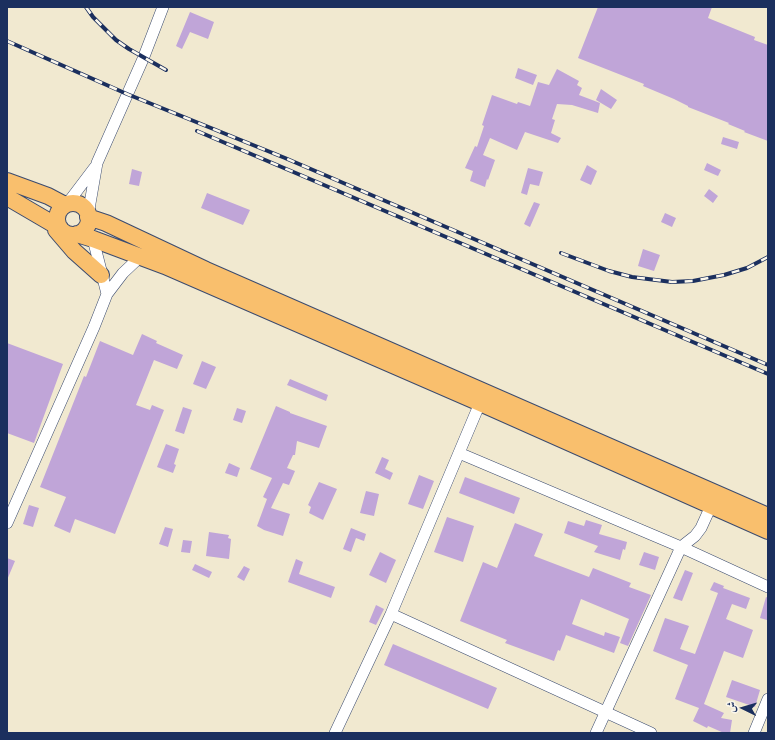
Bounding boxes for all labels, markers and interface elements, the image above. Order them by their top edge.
north arrow [723,688,763,728]
text: ش [724,701,738,713]

